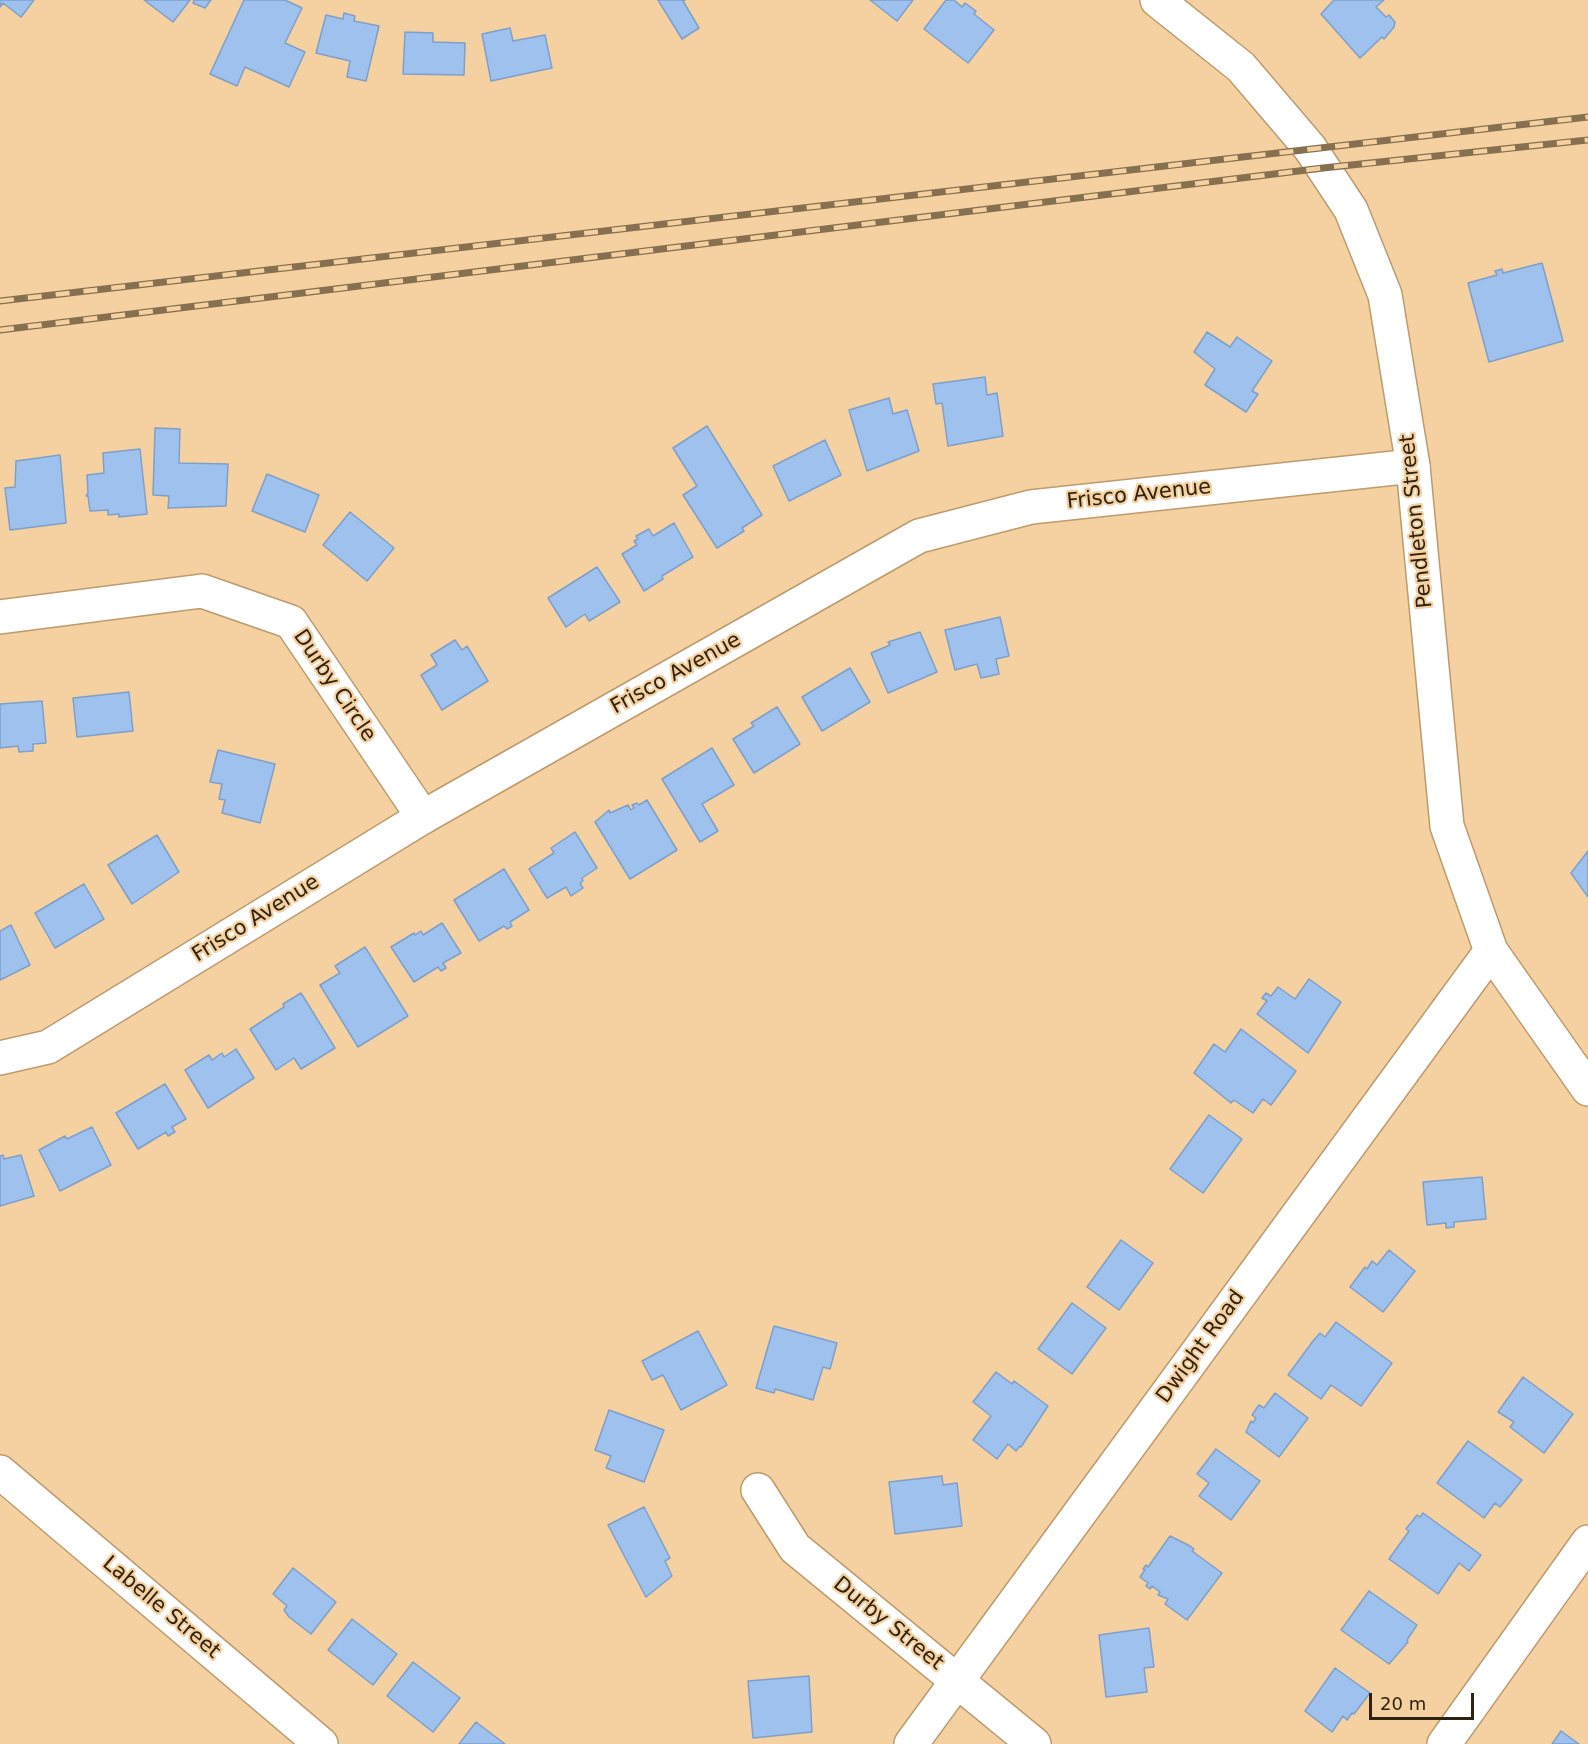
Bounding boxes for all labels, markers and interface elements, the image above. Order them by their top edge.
street label: Pendleton Street [1395,433,1439,609]
street label: Frisco Avenue [1066,475,1212,515]
street label: Durby Circle [287,625,381,747]
street label: Frisco Avenue [606,628,746,720]
street label: Frisco Avenue [188,870,324,968]
street label: Dwight Road [1152,1286,1250,1408]
street label: Labelle Street [97,1551,225,1665]
street label: Durby Street [828,1572,948,1676]
scale bar [1372,1681,1477,1719]
text: 20 m [1380,1693,1426,1714]

